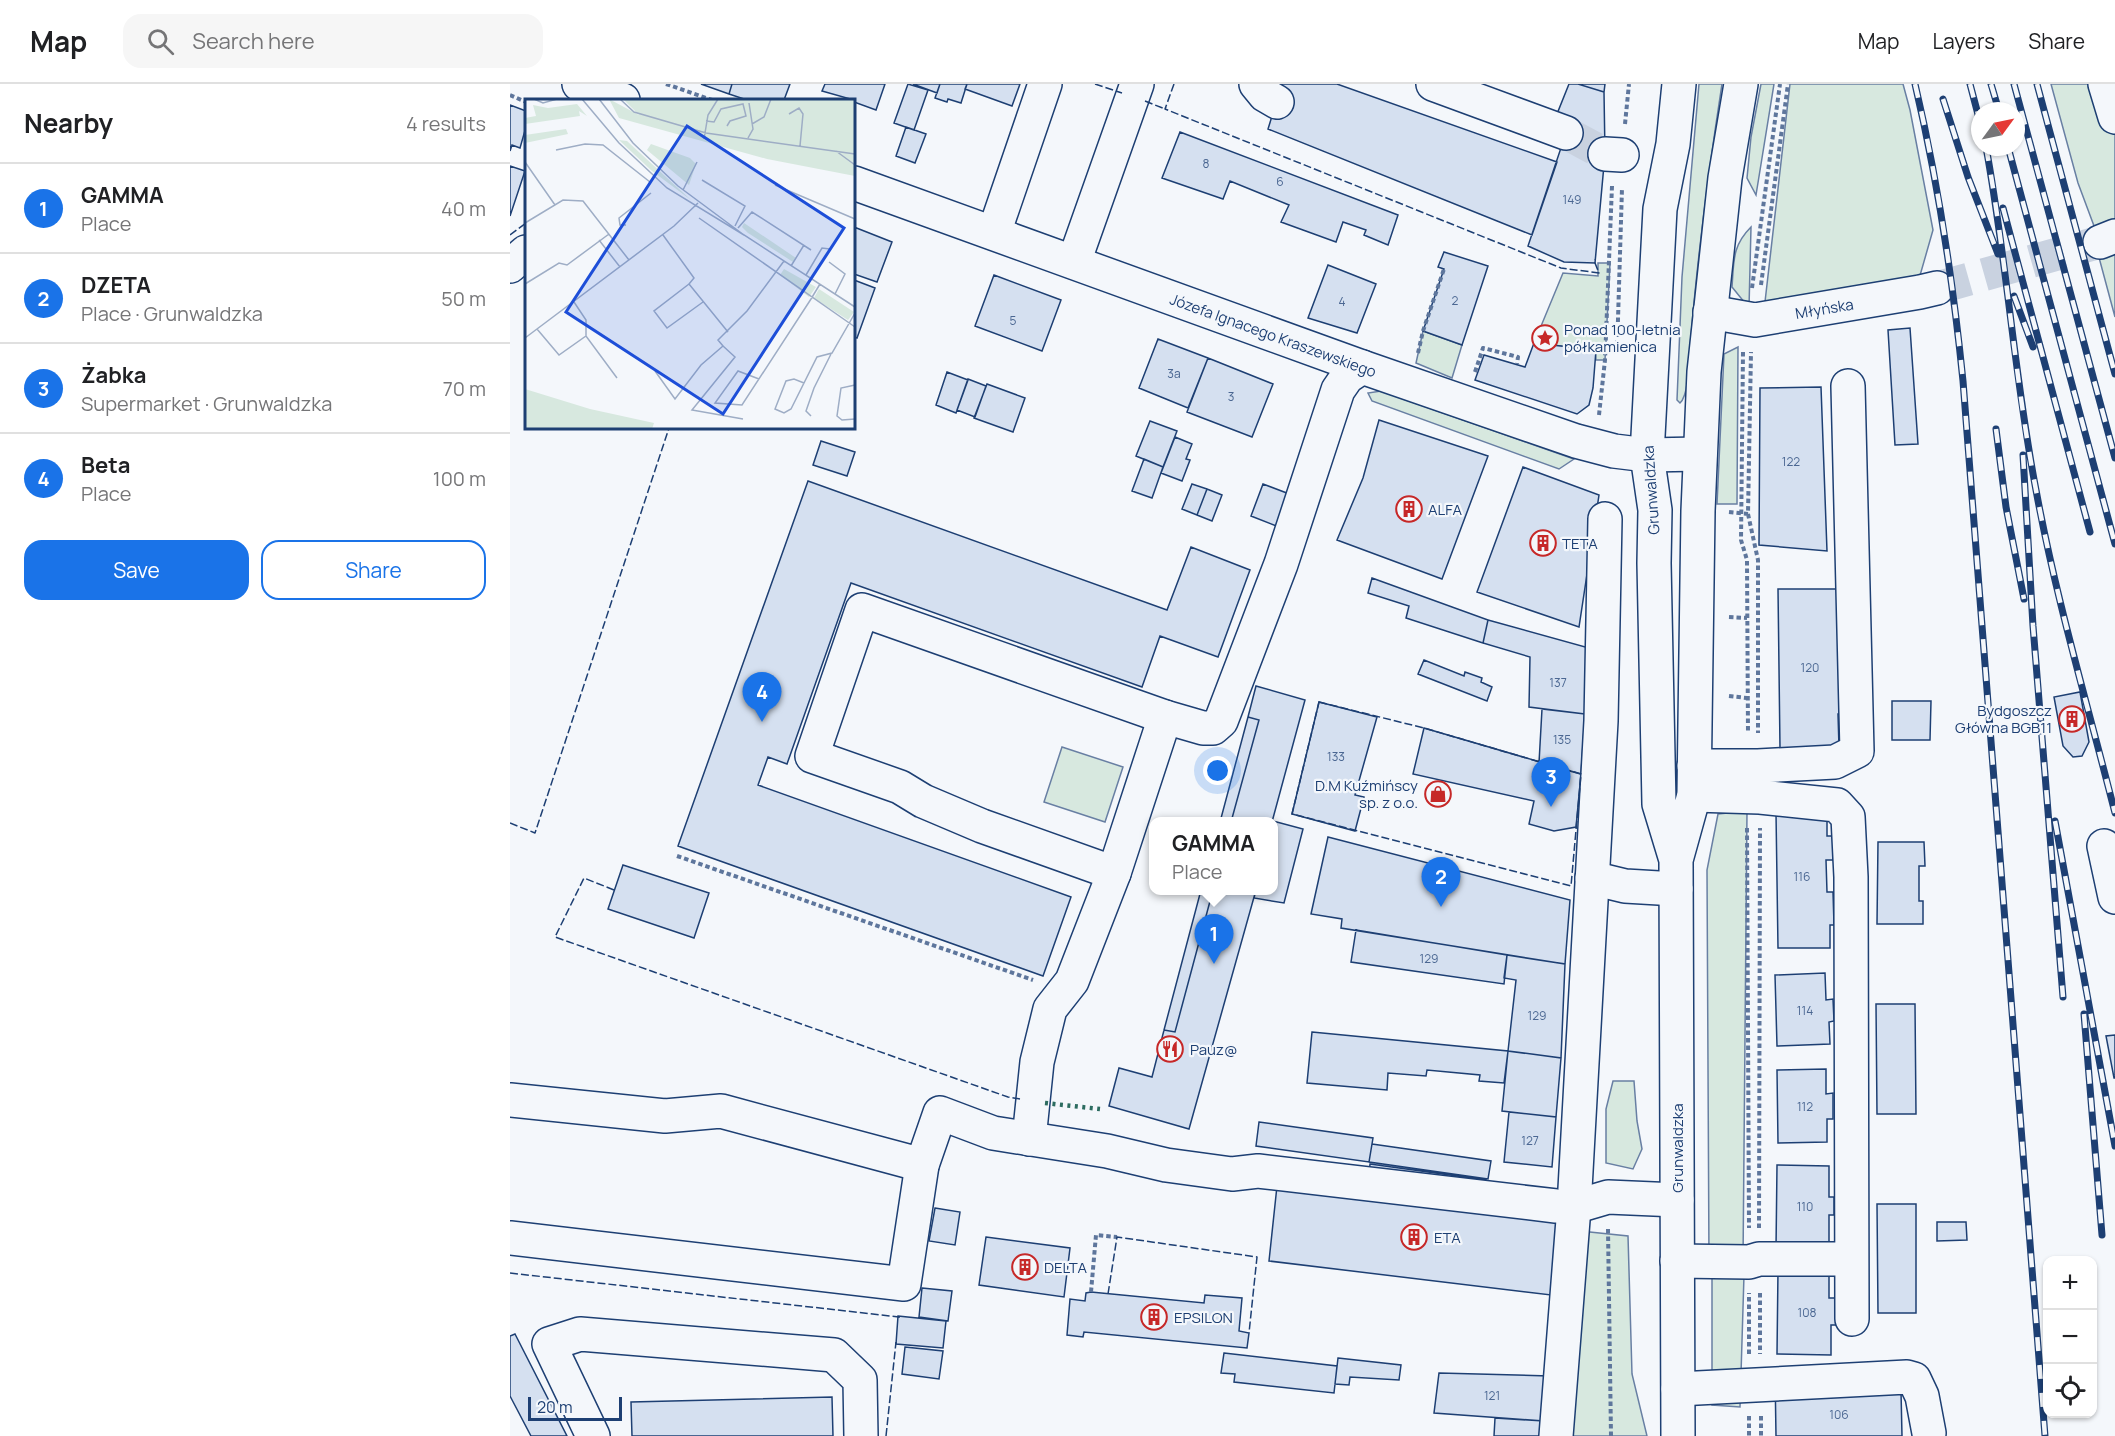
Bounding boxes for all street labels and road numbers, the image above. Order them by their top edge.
street label: Józefa Ignacego Kraszewskiego [1167,288,1379,382]
street label: Młyńska [1794,293,1855,324]
street label: Grunwaldzka [1637,445,1665,535]
street label: Grunwaldzka [1667,1103,1688,1193]

